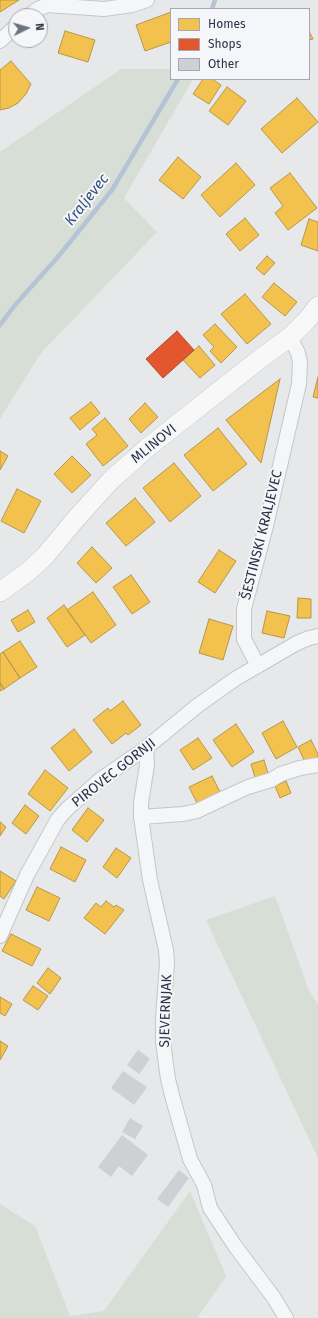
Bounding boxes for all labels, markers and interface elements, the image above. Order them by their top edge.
north arrow [8,8,48,48]
legend [170,8,310,80]
text: Homes [208,17,246,31]
text: N [33,23,46,31]
text: Shops [208,37,241,51]
text: Other [208,57,239,71]
water label: Kraljevec [61,171,113,229]
street label: MLINOVI [128,421,180,467]
street label: ŠESTINSKI KRALJEVEC [238,468,286,602]
street label: PIROVEC GORNJI [69,735,159,811]
street label: SJEVERNJAK [156,974,176,1048]

